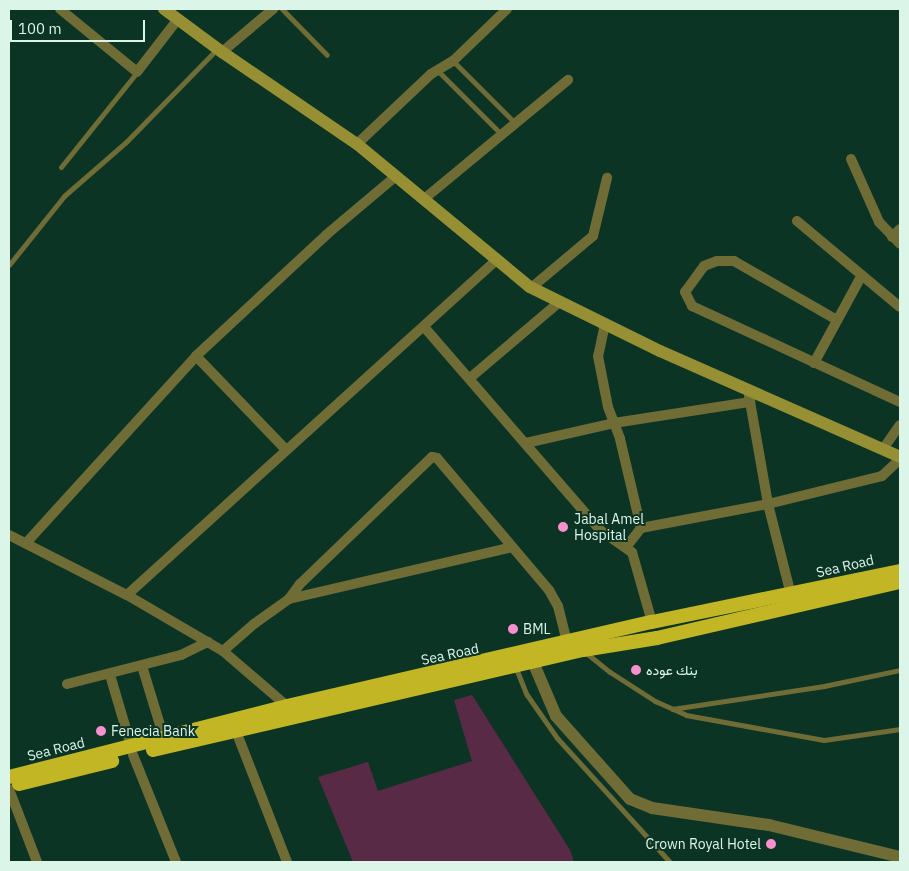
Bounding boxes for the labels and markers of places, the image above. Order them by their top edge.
place label: Jabal Amel Hospital [574,511,644,544]
marker: Jabal Amel Hospital [556,520,570,534]
place label: BML [523,621,551,637]
marker: BML [507,623,519,635]
place label: بنك عوده [646,662,698,678]
marker: بنك عوده [630,664,642,676]
place label: Fenecia Bank [111,723,195,739]
marker: Fenecia Bank [95,725,107,737]
place label: Crown Royal Hotel [645,836,761,852]
marker: Crown Royal Hotel [765,838,777,850]

